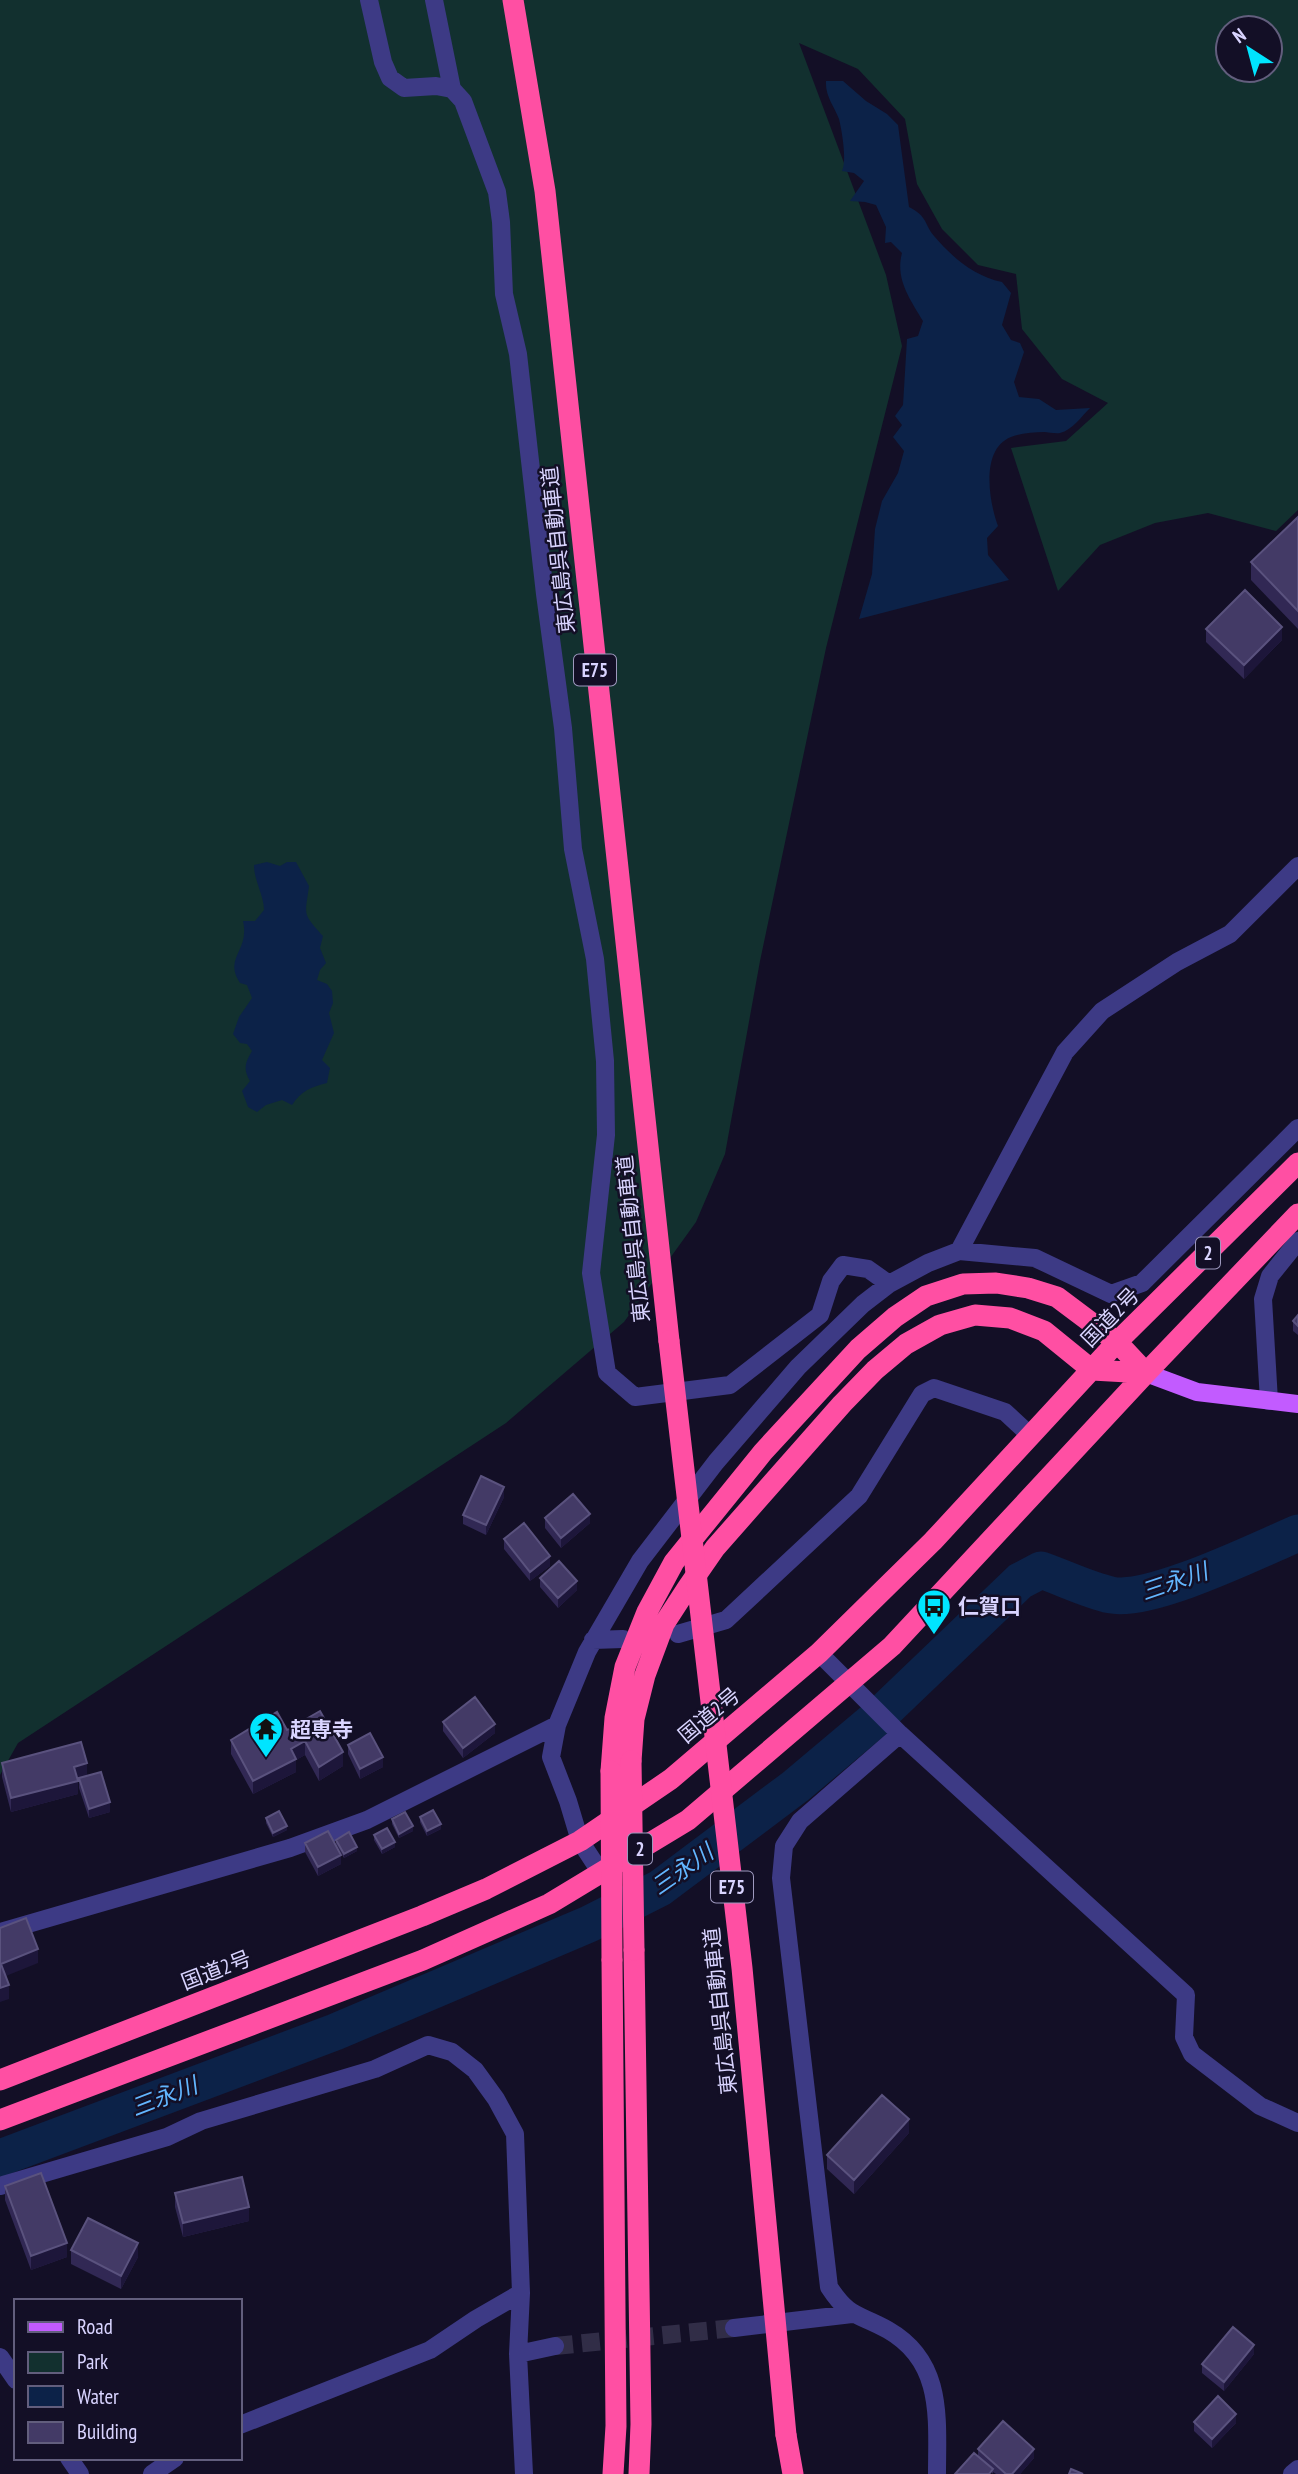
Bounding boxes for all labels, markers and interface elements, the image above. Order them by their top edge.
north arrow [1214,14,1284,84]
text: N [1228,23,1250,48]
street label: 東広島呉自動車道 [536,465,580,635]
road number: E75 [574,654,616,685]
street label: 東広島呉自動車道 [611,1154,655,1324]
road number: 2 [1196,1238,1220,1268]
street label: 国道2号 [1075,1282,1145,1352]
water label: 三永川 [1137,1555,1214,1606]
bus stop icon: 仁賀口 [915,1587,953,1636]
place label: 仁賀口 [958,1593,1021,1620]
street label: 国道2号 [673,1681,745,1749]
temple icon: 超専寺 [247,1710,285,1759]
place label: 超専寺 [290,1716,353,1743]
road number: 2 [628,1834,652,1865]
water label: 三永川 [645,1836,721,1901]
road number: E75 [711,1871,753,1902]
street label: 東広島呉自動車道 [698,1926,742,2096]
street label: 国道2号 [177,1944,255,1996]
water label: 三永川 [127,2069,204,2122]
legend [14,2299,242,2460]
text: Road [77,2313,113,2340]
text: Park [77,2348,108,2375]
text: Water [77,2383,119,2410]
text: Building [77,2418,137,2445]

